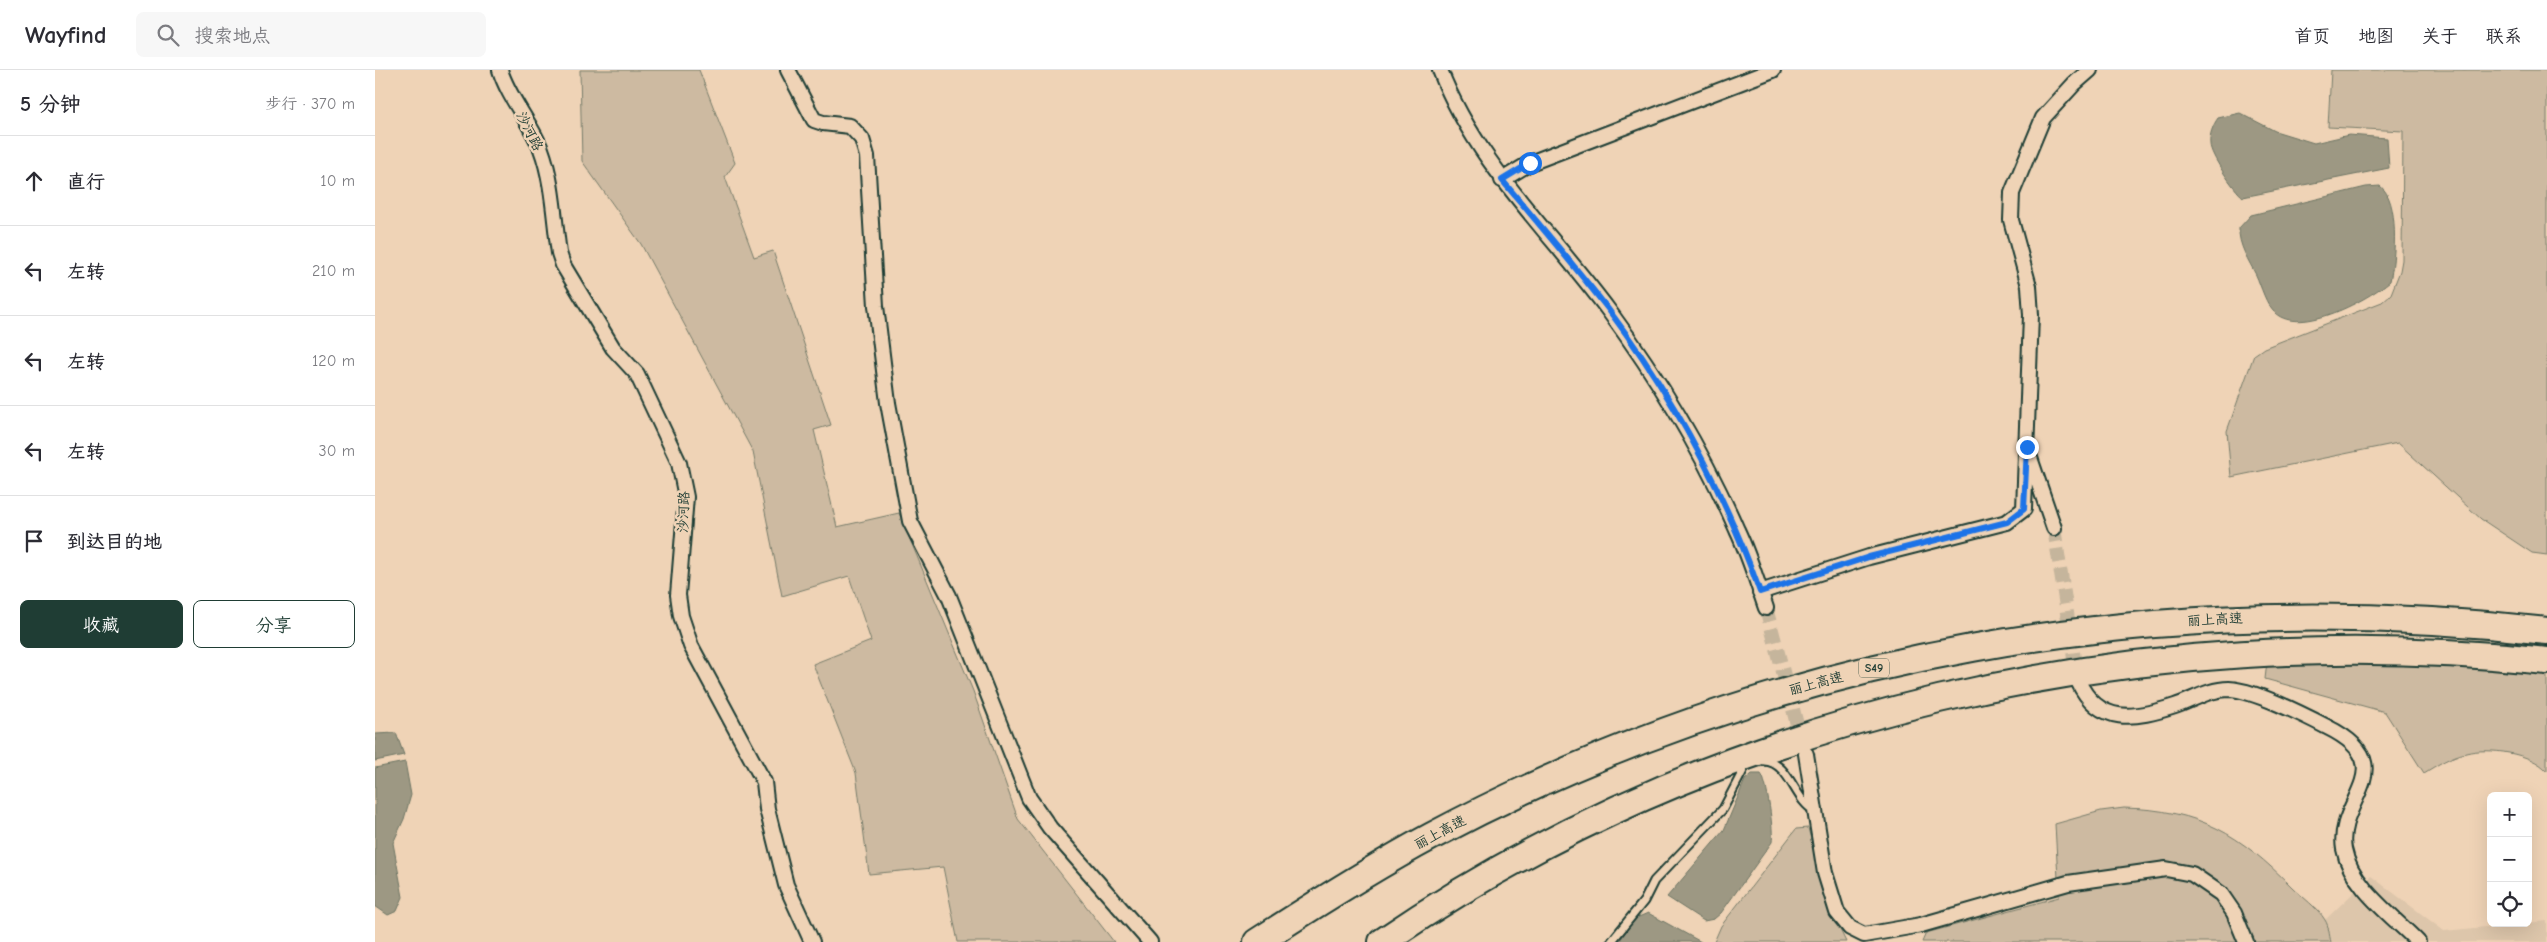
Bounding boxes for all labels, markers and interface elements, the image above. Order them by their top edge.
search box [136,12,486,57]
text: Wayfind [25,21,106,49]
icon: search [154,21,182,49]
text: 搜索地点 [194,25,270,47]
text: 首页 [2294,26,2330,47]
text: 地图 [2358,26,2394,47]
text: 关于 [2422,26,2458,47]
text: 联系 [2486,26,2522,47]
text: 5 分钟 [20,92,81,116]
text: 步行 · 370 m [266,95,355,113]
street label: 沙河路 [512,109,547,154]
route start [1519,152,1542,175]
icon: ahead [20,167,48,195]
text: 直行 [67,171,105,193]
text: 10 m [320,172,355,190]
icon: left [20,257,48,285]
text: 左转 [67,261,105,283]
text: 210 m [312,262,355,280]
icon: left [20,347,48,375]
text: 左转 [67,351,105,373]
text: 120 m [312,352,355,370]
route end [2016,436,2039,459]
icon: left [20,437,48,465]
text: 左转 [67,441,105,463]
text: 30 m [319,442,355,460]
street label: 沙河路 [674,491,693,533]
icon: arrive [20,527,48,555]
text: 到达目的地 [67,531,162,553]
button: 收藏 [20,600,183,648]
button: 分享 [193,600,355,648]
street label: 丽上高速 [2187,610,2243,629]
road number: S49 [1859,658,1889,678]
street label: 丽上高速 [1787,668,1845,699]
map controls [2487,792,2532,927]
button: + [2487,792,2532,837]
street label: 丽上高速 [1412,812,1469,853]
button: − [2487,837,2532,882]
button: locate [2487,882,2532,927]

